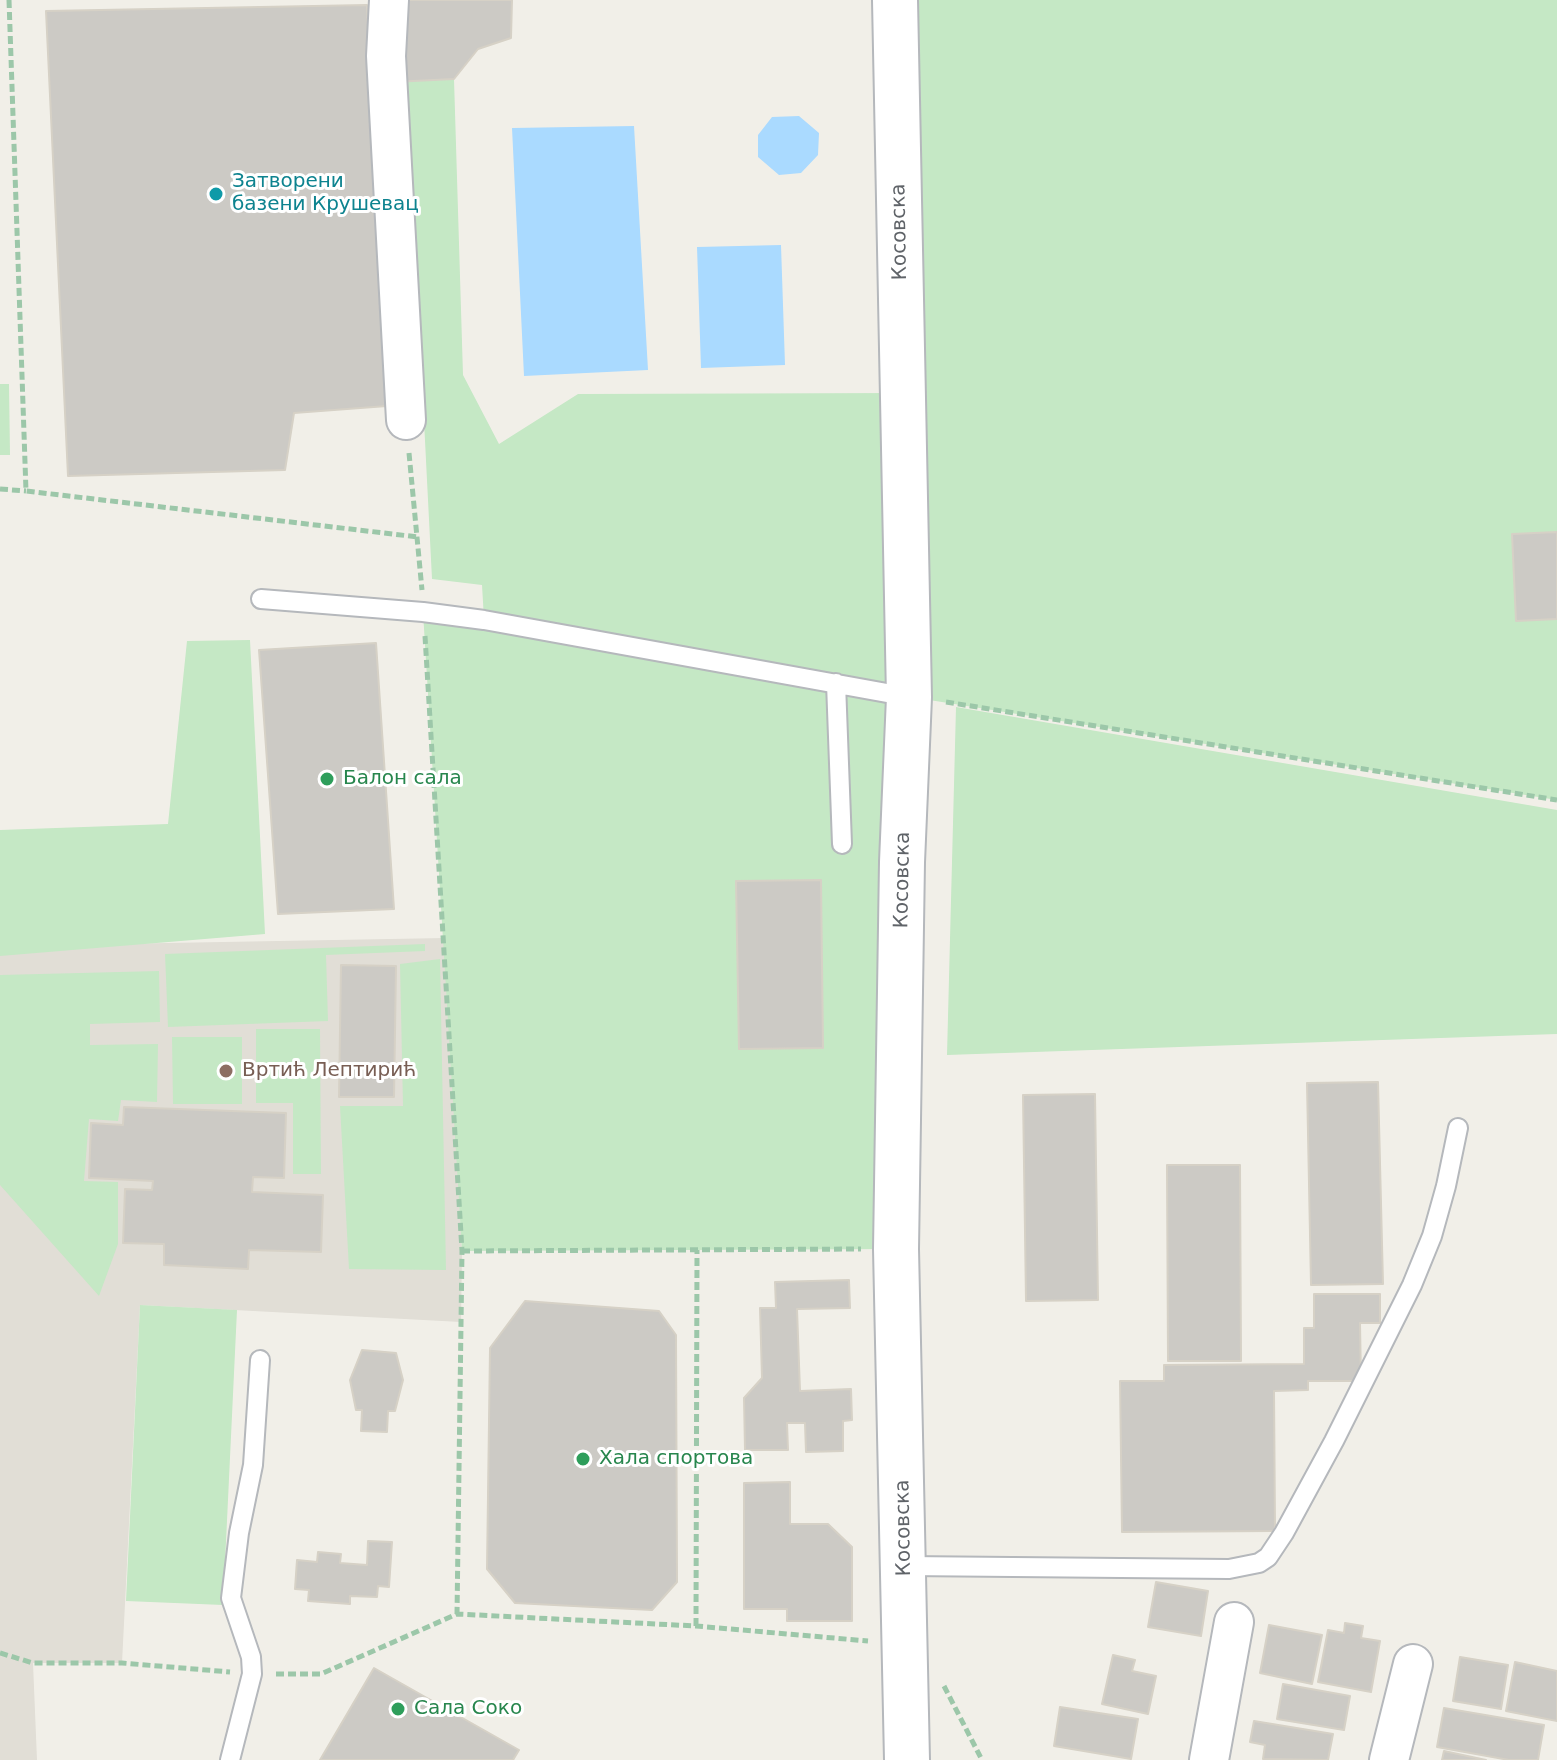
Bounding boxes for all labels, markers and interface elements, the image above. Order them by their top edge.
place label: Затворени базени Крушевац [232,170,419,217]
street label: Косовска [887,183,913,281]
marker: Затворени базени Крушевац [207,185,225,203]
place label: Балон сала [343,767,462,791]
marker: Балон сала [318,770,336,788]
street label: Косовска [890,831,916,929]
place label: Вртић Лептирић [242,1059,416,1083]
marker: Вртић Лептирић [217,1062,235,1080]
place label: Хала спортова [599,1447,753,1471]
marker: Хала спортова [574,1450,592,1468]
street label: Косовска [891,1479,917,1577]
place label: Сала Соко [414,1697,522,1721]
marker: Сала Соко [389,1700,407,1718]

